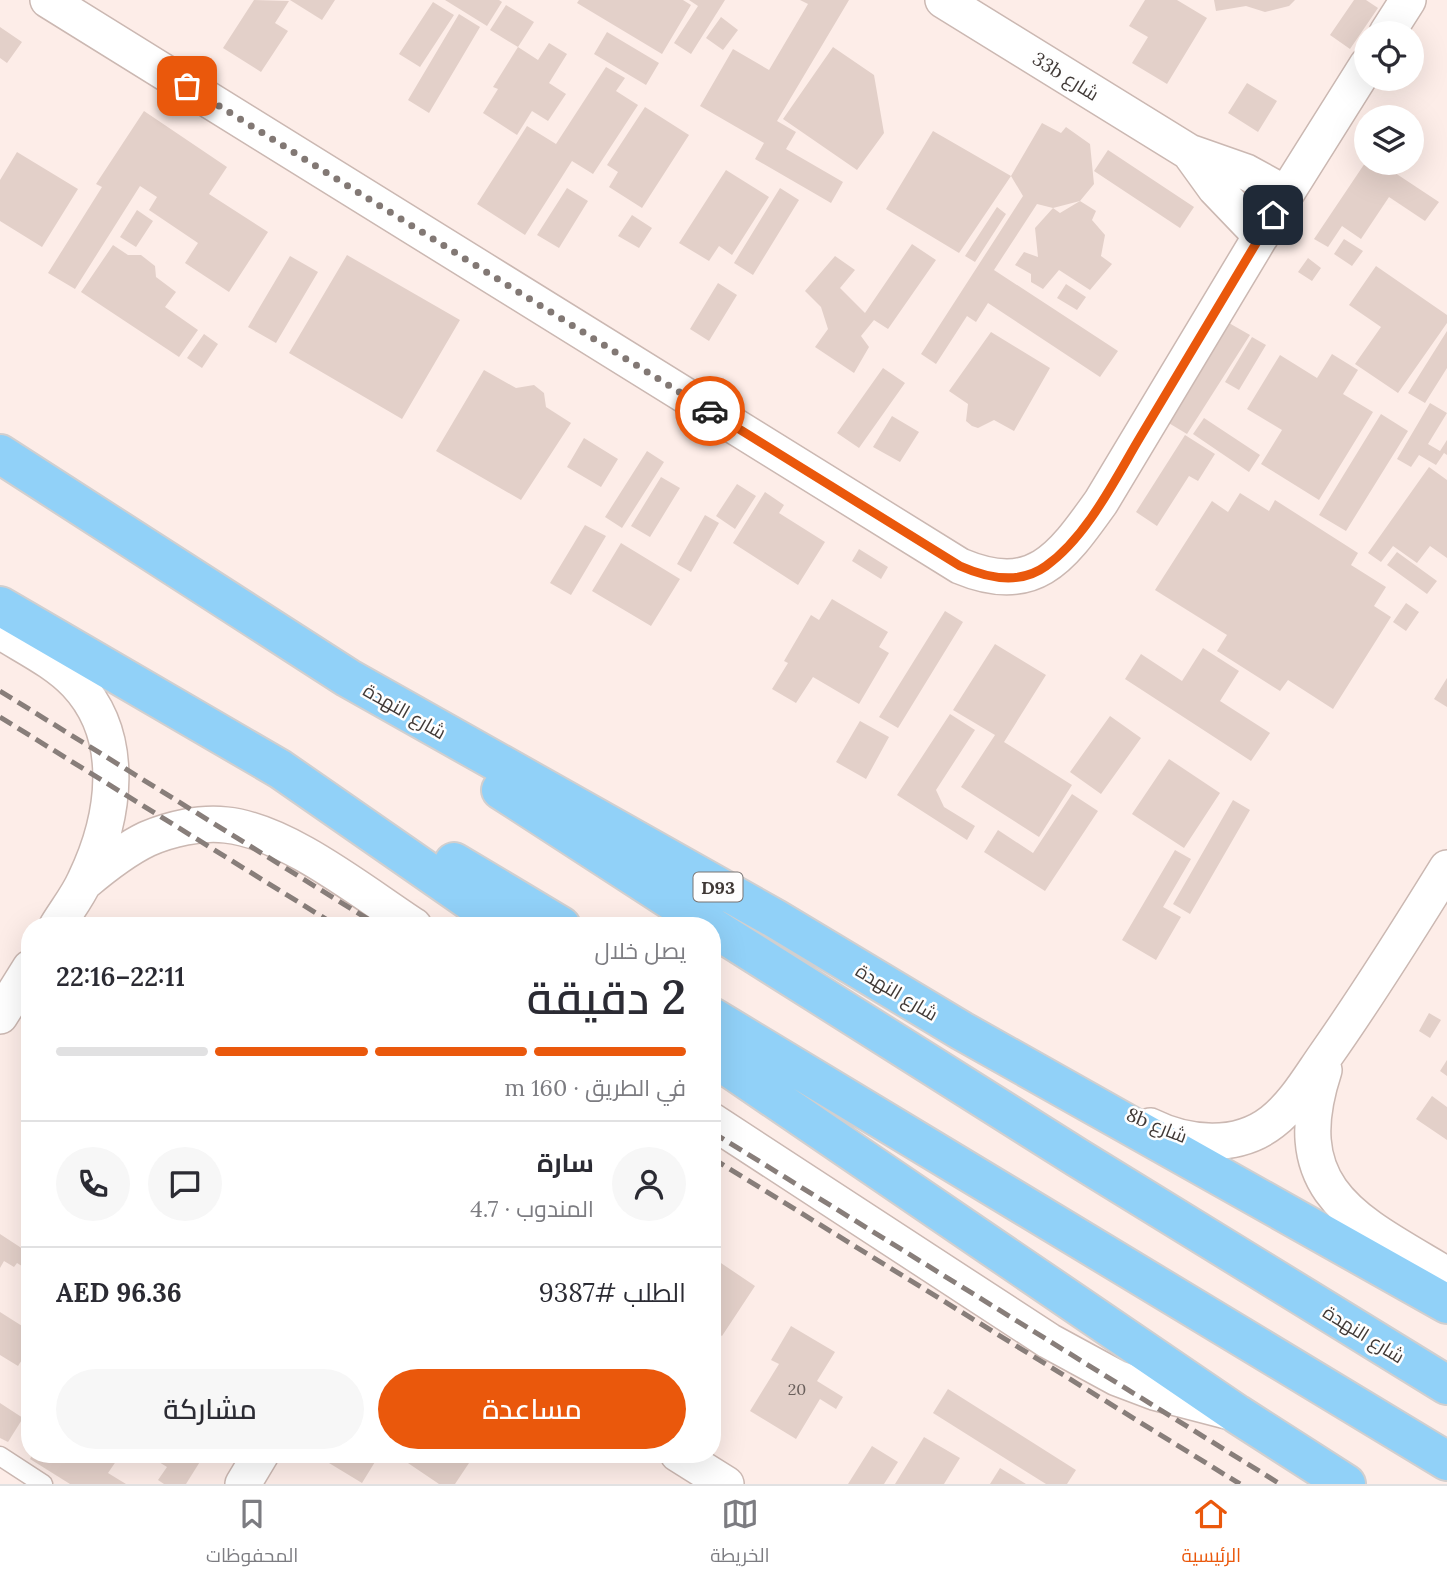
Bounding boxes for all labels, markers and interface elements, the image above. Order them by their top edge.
map controls [1354,21,1424,175]
button: locate [1354,21,1424,91]
street label: 33b شارع [1027,46,1104,107]
pin [157,56,217,116]
icon: bag [168,67,206,105]
button: layers [1354,105,1424,175]
pin [1243,185,1303,245]
icon: home [1254,196,1292,234]
courier [675,376,745,446]
icon: car [691,392,729,430]
street label: شارع النهدة [358,678,451,746]
road number: D93 [694,872,742,902]
text: يصل خلال [595,936,686,965]
street label: شارع النهدة [851,958,942,1028]
text: 22:11–22:16 [56,960,185,993]
text: 2 دقيقة [527,968,686,1027]
text: في الطريق · 160 m [505,1073,686,1102]
street label: 8b شارع [1122,1102,1191,1150]
text: سارة [537,1146,594,1179]
button: phone [56,1147,130,1221]
button: chat [148,1147,222,1221]
button: person [612,1147,686,1221]
text: المندوب · 4.7 [470,1194,594,1223]
text: AED 96.36 [56,1276,182,1309]
text: الطلب #9387 [539,1276,686,1309]
street label: شارع النهدة [1318,1300,1409,1370]
button: مشاركة [56,1369,364,1449]
button: مساعدة [378,1369,686,1449]
house number: 20 [788,1379,806,1399]
tab: المحفوظات [206,1495,298,1573]
tab: الخريطة [710,1495,770,1573]
tab: الرئيسية [1181,1495,1241,1573]

